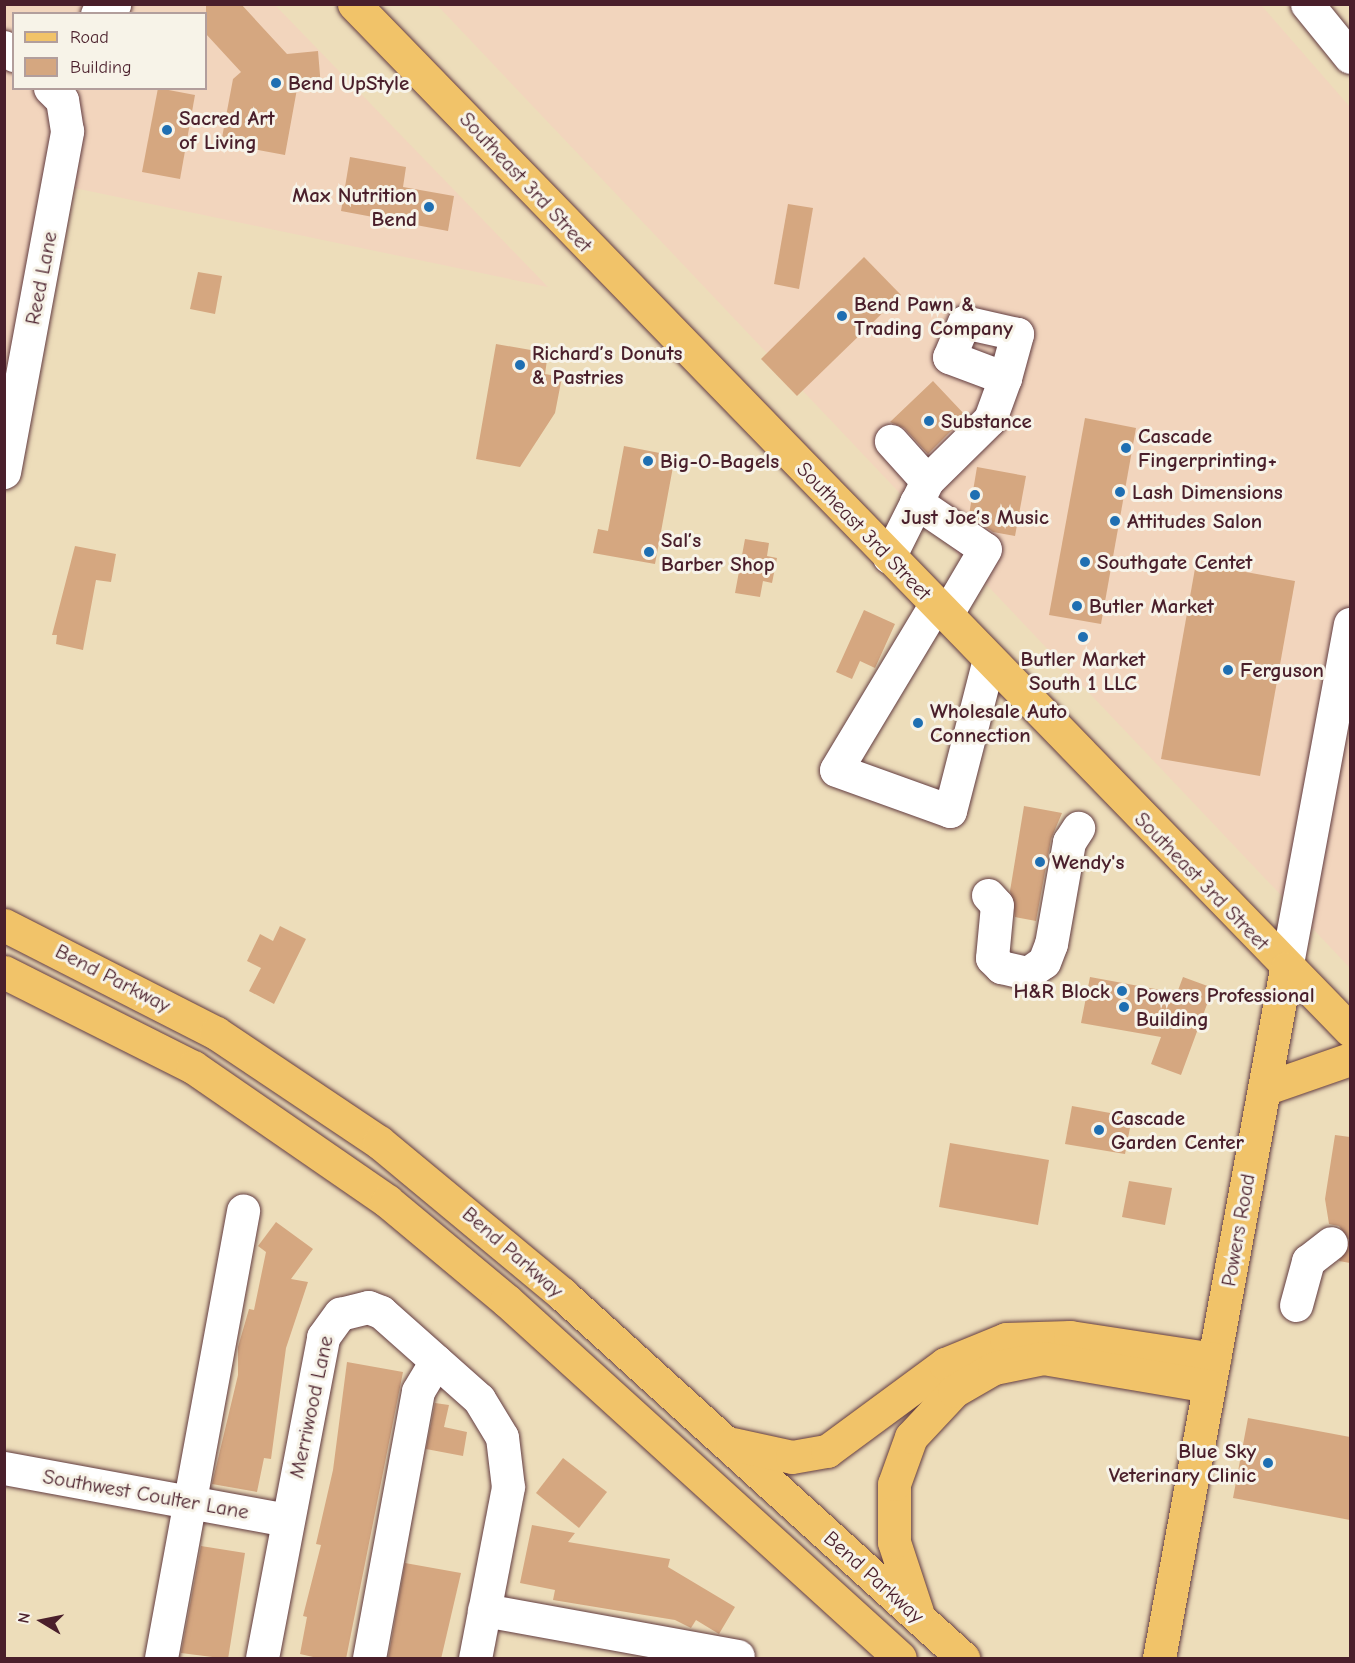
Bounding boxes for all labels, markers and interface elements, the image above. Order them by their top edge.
legend [12,12,207,90]
text: Road [70,27,109,48]
text: Building [70,57,132,78]
place label: Bend UpStyle [288,70,409,96]
marker: Bend UpStyle [269,76,283,90]
place label: Sacred Art of Living [179,105,275,155]
street label: Southeast 3rd Street [454,107,598,257]
marker: Sacred Art of Living [160,123,174,137]
place label: Max Nutrition Bend [292,182,417,232]
marker: Max Nutrition Bend [422,200,436,214]
street label: Reed Lane [20,229,62,327]
place label: Bend Pawn & Trading Company [854,291,1013,341]
marker: Bend Pawn & Trading Company [835,309,849,323]
place label: Richard’s Donuts & Pastries [532,340,682,390]
marker: Richard’s Donuts & Pastries [513,358,527,372]
place label: Substance [941,408,1032,434]
marker: Substance [922,414,936,428]
place label: Cascade Fingerprinting+ [1138,423,1277,473]
marker: Cascade Fingerprinting+ [1119,441,1133,455]
place label: Big-O-Bagels [660,448,779,474]
marker: Big-O-Bagels [641,454,655,468]
street label: Southeast 3rd Street [791,456,937,606]
place label: Lash Dimensions [1132,479,1283,505]
marker: Lash Dimensions [1113,485,1127,499]
marker: Just Joe’s Music [968,488,982,502]
place label: Just Joe’s Music [901,504,1049,530]
place label: Attitudes Salon [1127,508,1262,534]
marker: Attitudes Salon [1108,514,1122,528]
place label: Sal’s Barber Shop [661,527,775,577]
marker: Sal’s Barber Shop [642,545,656,559]
place label: Southgate Centet [1097,549,1252,575]
marker: Southgate Centet [1078,555,1092,569]
place label: Butler Market [1089,593,1214,619]
marker: Butler Market [1070,599,1084,613]
marker: Butler Market South 1 LLC [1076,630,1090,644]
place label: Butler Market South 1 LLC [1021,646,1145,696]
place label: Ferguson [1240,657,1324,683]
marker: Ferguson [1221,663,1235,677]
place label: Wholesale Auto Connection [930,698,1067,748]
marker: Wholesale Auto Connection [911,716,925,730]
street label: Southeast 3rd Street [1129,806,1275,956]
place label: Wendy's [1052,849,1124,875]
marker: Wendy's [1033,855,1047,869]
street label: Bend Parkway [51,938,175,1018]
place label: H&R Block [1013,978,1110,1004]
place label: Powers Professional Building [1136,982,1315,1032]
marker: H&R Block [1115,984,1129,998]
marker: Powers Professional Building [1117,1000,1131,1014]
place label: Cascade Garden Center [1111,1105,1244,1155]
marker: Cascade Garden Center [1092,1123,1106,1137]
street label: Powers Road [1216,1172,1260,1288]
street label: Bend Parkway [457,1201,569,1303]
street label: Merriwood Lane [284,1333,338,1481]
place label: Blue Sky Veterinary Clinic [1109,1438,1256,1488]
marker: Blue Sky Veterinary Clinic [1261,1456,1275,1470]
street label: Southwest Coulter Lane [41,1463,251,1525]
street label: Bend Parkway [819,1526,929,1628]
north arrow [12,1591,72,1651]
text: N [15,1611,34,1625]

